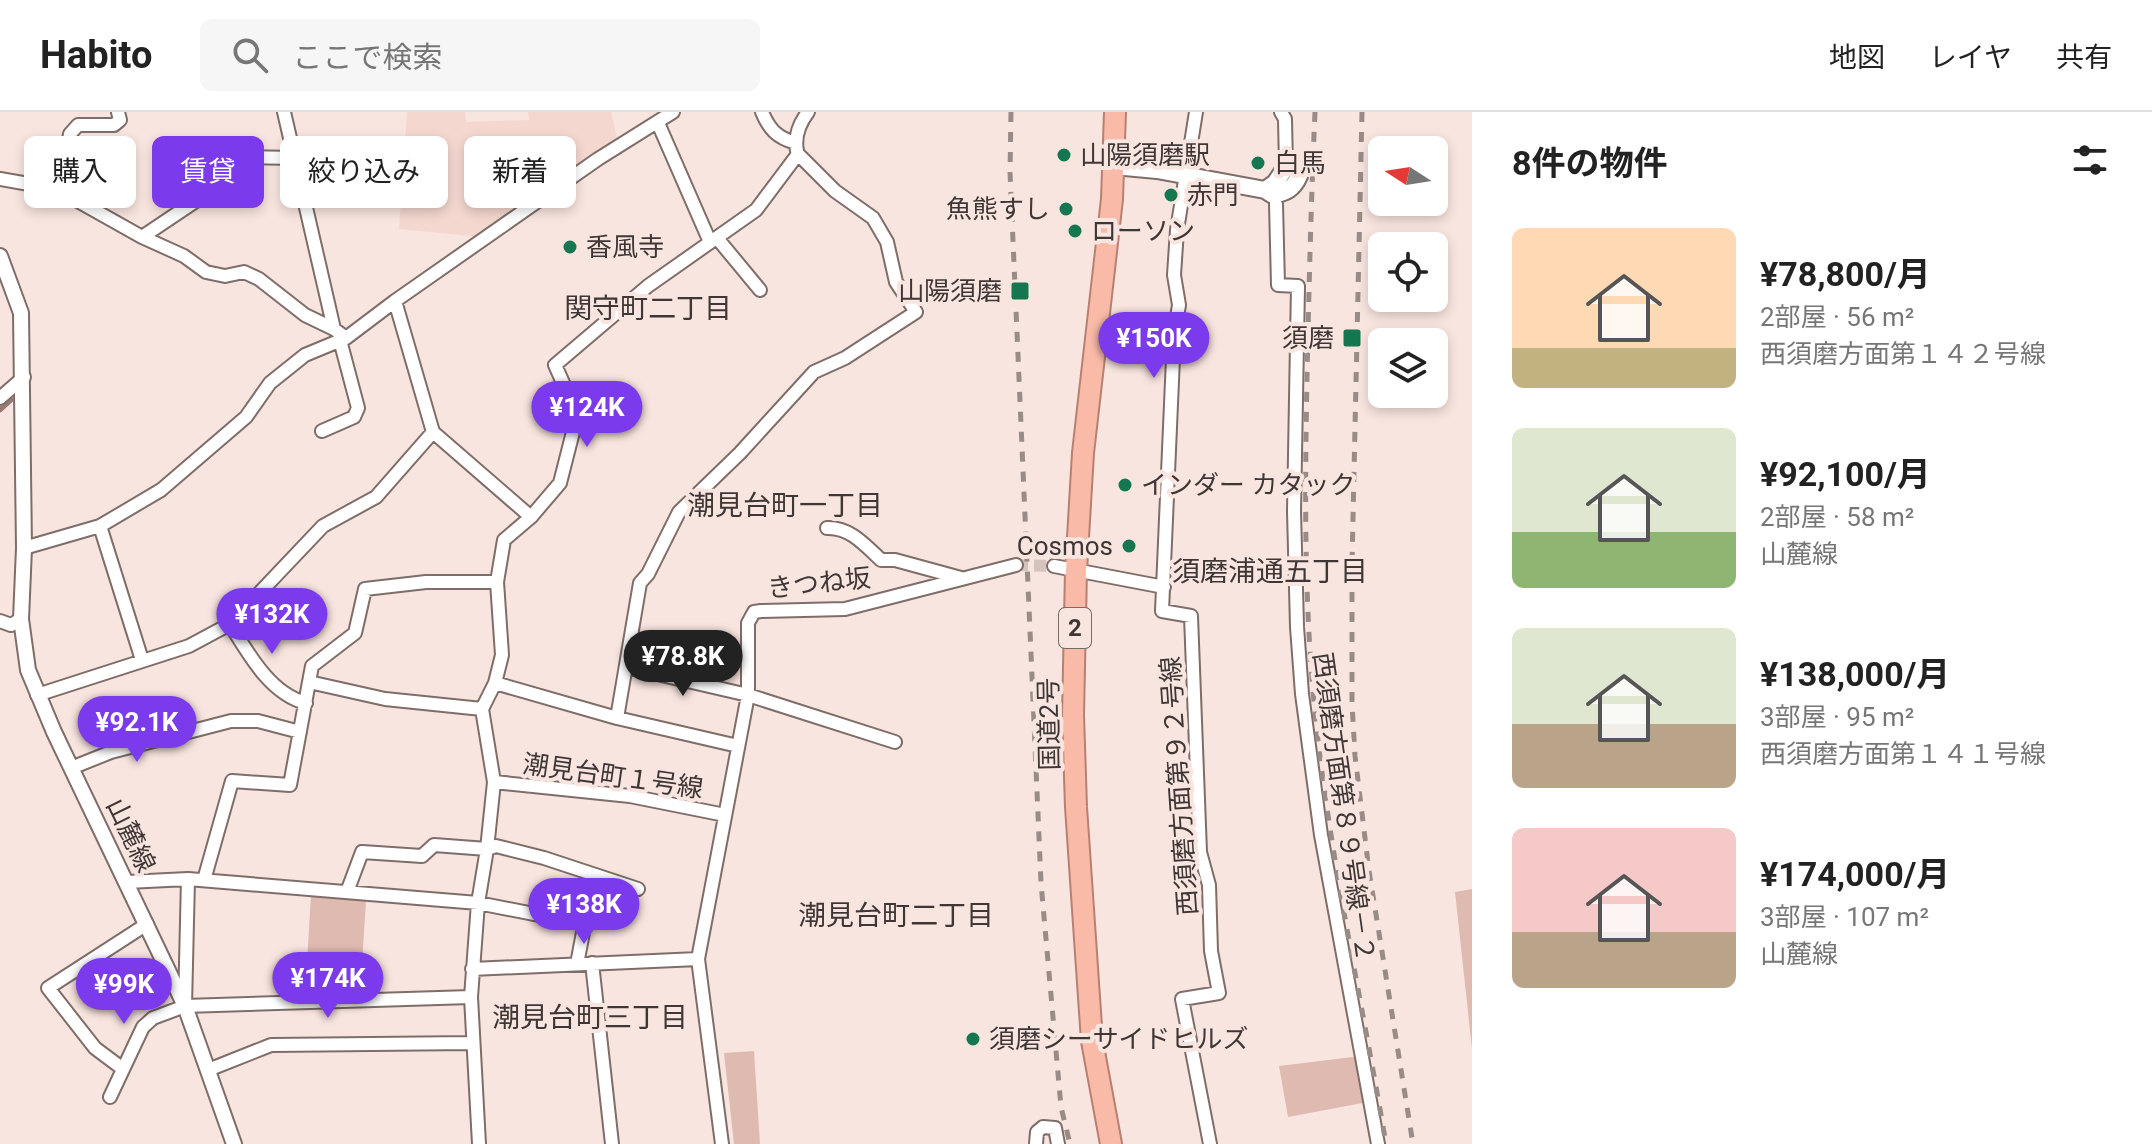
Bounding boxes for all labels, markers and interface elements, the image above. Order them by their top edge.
search box [200,19,760,91]
text: Habito [40,33,152,77]
icon: search [228,33,272,77]
text: ここで検索 [292,40,442,75]
text: 地図 [1829,41,1885,74]
text: レイヤ [1929,41,2012,74]
text: 共有 [2056,41,2112,74]
chip: 購入 [24,136,136,208]
chip: 賃貸 [152,136,264,208]
chip: 絞り込み [280,136,448,208]
chip: 新着 [464,136,576,208]
north arrow [1368,136,1448,216]
map controls [1368,136,1448,408]
icon: filters [2068,138,2112,182]
place label: 山陽須磨駅 [1080,140,1210,170]
text: 8件の物件 [1512,143,1668,183]
marker: 山陽須磨駅 [1055,146,1073,164]
place label: 白馬 [1274,148,1326,178]
marker: 白馬 [1249,154,1267,172]
place label: 赤門 [1187,180,1239,210]
marker: 赤門 [1162,186,1180,204]
place label: 魚熊すし [946,194,1050,224]
marker: 魚熊すし [1057,200,1075,218]
place label: ローソン [1091,216,1195,246]
marker: ローソン [1066,222,1084,240]
place label: 香風寺 [586,232,664,262]
button: locate [1368,232,1448,312]
marker: 香風寺 [561,238,579,256]
text: ¥78,800/月 [1760,254,1931,294]
icon: home [1576,260,1672,356]
place label: 山陽須磨 [898,276,1002,306]
marker: 山陽須磨 [1009,280,1031,302]
district label: 関守町二丁目 [564,292,732,325]
text: 2部屋 · 56 m² [1760,302,1914,332]
pin: ¥150K [1098,312,1210,380]
text: ¥150K [1116,323,1192,353]
place label: 須磨 [1282,323,1334,353]
marker: 須磨 [1341,327,1363,349]
button: layers [1368,328,1448,408]
text: 西須磨方面第１４２号線 [1760,339,2046,369]
pin: ¥124K [531,381,643,449]
text: ¥124K [549,392,625,422]
text: ¥92,100/月 [1760,454,1931,494]
icon: home [1576,460,1672,556]
place label: インダー カタック [1141,470,1355,500]
marker: インダー カタック [1116,476,1134,494]
district label: 潮見台町一丁目 [687,489,883,522]
text: 2部屋 · 58 m² [1760,502,1914,532]
place label: Cosmos [1017,531,1113,561]
marker: Cosmos [1120,537,1138,555]
text: 山麓線 [1760,539,1838,569]
district label: 須磨浦通五丁目 [1172,555,1368,588]
street label: きつね坂 [766,563,872,603]
pin: ¥132K [216,588,328,656]
text: ¥132K [234,599,310,629]
road number: 2 [1059,608,1091,648]
pin: ¥78.8K [618,630,748,698]
text: ¥78.8K [642,641,724,671]
street label: 西須磨方面第８９号線－２ [1307,650,1381,964]
text: ¥138,000/月 [1760,654,1950,694]
street label: 西須磨方面第９２号線 [1155,655,1203,917]
icon: home [1576,660,1672,756]
street label: 国道2号 [1033,677,1065,771]
pin: ¥92.1K [72,696,202,764]
text: 3部屋 · 95 m² [1760,702,1914,732]
text: ¥92.1K [96,707,178,737]
text: 西須磨方面第１４１号線 [1760,739,2046,769]
street label: 潮見台町１号線 [521,748,705,804]
street label: 山麓線 [100,793,162,877]
text: ¥174,000/月 [1760,854,1950,894]
icon: home [1576,860,1672,956]
pin: ¥138K [528,878,640,946]
text: ¥138K [546,889,622,919]
district label: 潮見台町二丁目 [798,899,994,932]
text: 3部屋 · 107 m² [1760,902,1929,932]
text: 山麓線 [1760,939,1838,969]
pin: ¥174K [272,952,384,1020]
pin: ¥99K [77,958,171,1026]
text: ¥174K [290,963,366,993]
text: ¥99K [94,969,154,999]
district label: 潮見台町三丁目 [492,1001,688,1034]
place label: 須磨シーサイドヒルズ [989,1024,1248,1054]
marker: 須磨シーサイドヒルズ [964,1030,982,1048]

